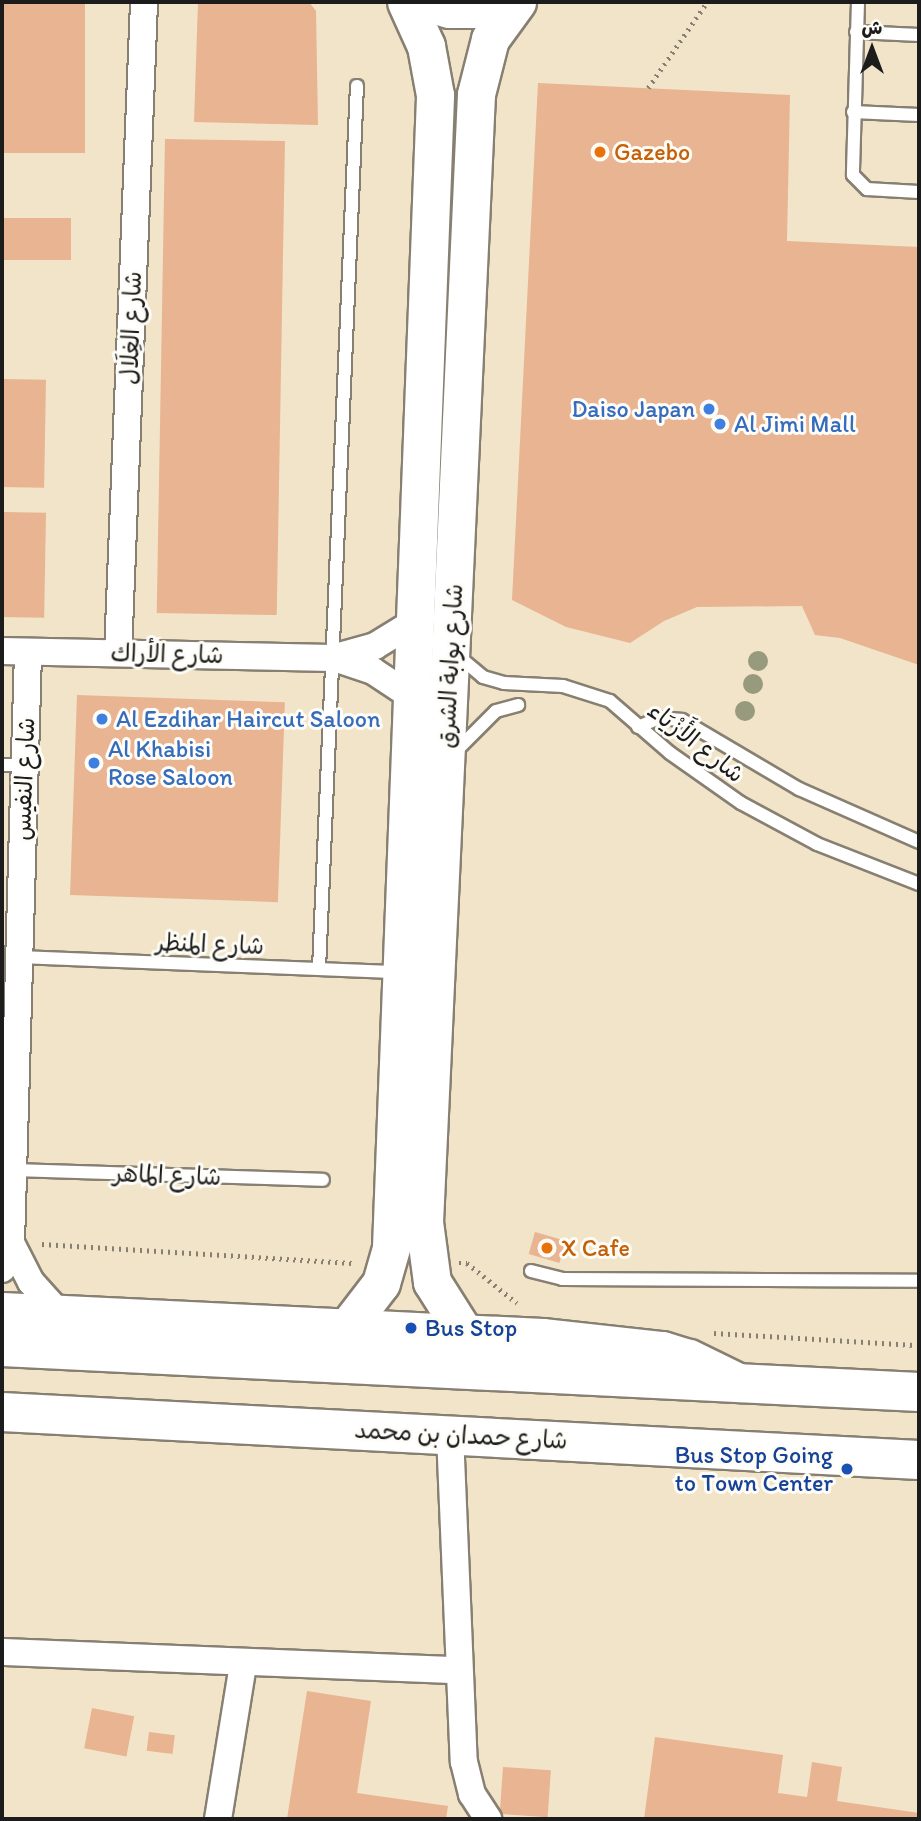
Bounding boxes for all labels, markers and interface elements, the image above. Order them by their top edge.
north arrow [837,14,907,84]
text: ش [862,16,882,39]
place label: Gazebo [614,138,690,166]
marker: Gazebo [592,144,608,160]
street label: شارع الغِلَال [115,271,147,385]
place label: Daiso Japan [571,395,695,423]
marker: Daiso Japan [701,401,717,417]
place label: Al Jimi Mall [734,410,856,438]
marker: Al Jimi Mall [712,416,728,432]
street label: شارع بوابة الشرق [431,583,469,749]
street label: شارع الأراك [110,639,224,669]
street label: شارع الأَزْيَاء [642,695,750,789]
place label: Al Ezdihar Haircut Saloon [116,705,380,733]
marker: Al Ezdihar Haircut Saloon [94,711,110,727]
street label: شارع النفيس [7,717,41,841]
place label: Al Khabisi Rose Saloon [108,735,232,791]
marker: Al Khabisi Rose Saloon [86,755,102,771]
street label: شارع المنظر [155,928,265,960]
street label: شارع الماهر [112,1159,222,1191]
place label: X Cafe [561,1234,630,1262]
marker: X Cafe [539,1240,555,1256]
place label: Bus Stop [425,1314,516,1342]
marker: Bus Stop [403,1320,419,1336]
street label: شارع حمدان بن محمد [354,1415,568,1455]
place label: Bus Stop Going to Town Center [675,1441,833,1497]
marker: Bus Stop Going to Town Center [839,1461,855,1477]

